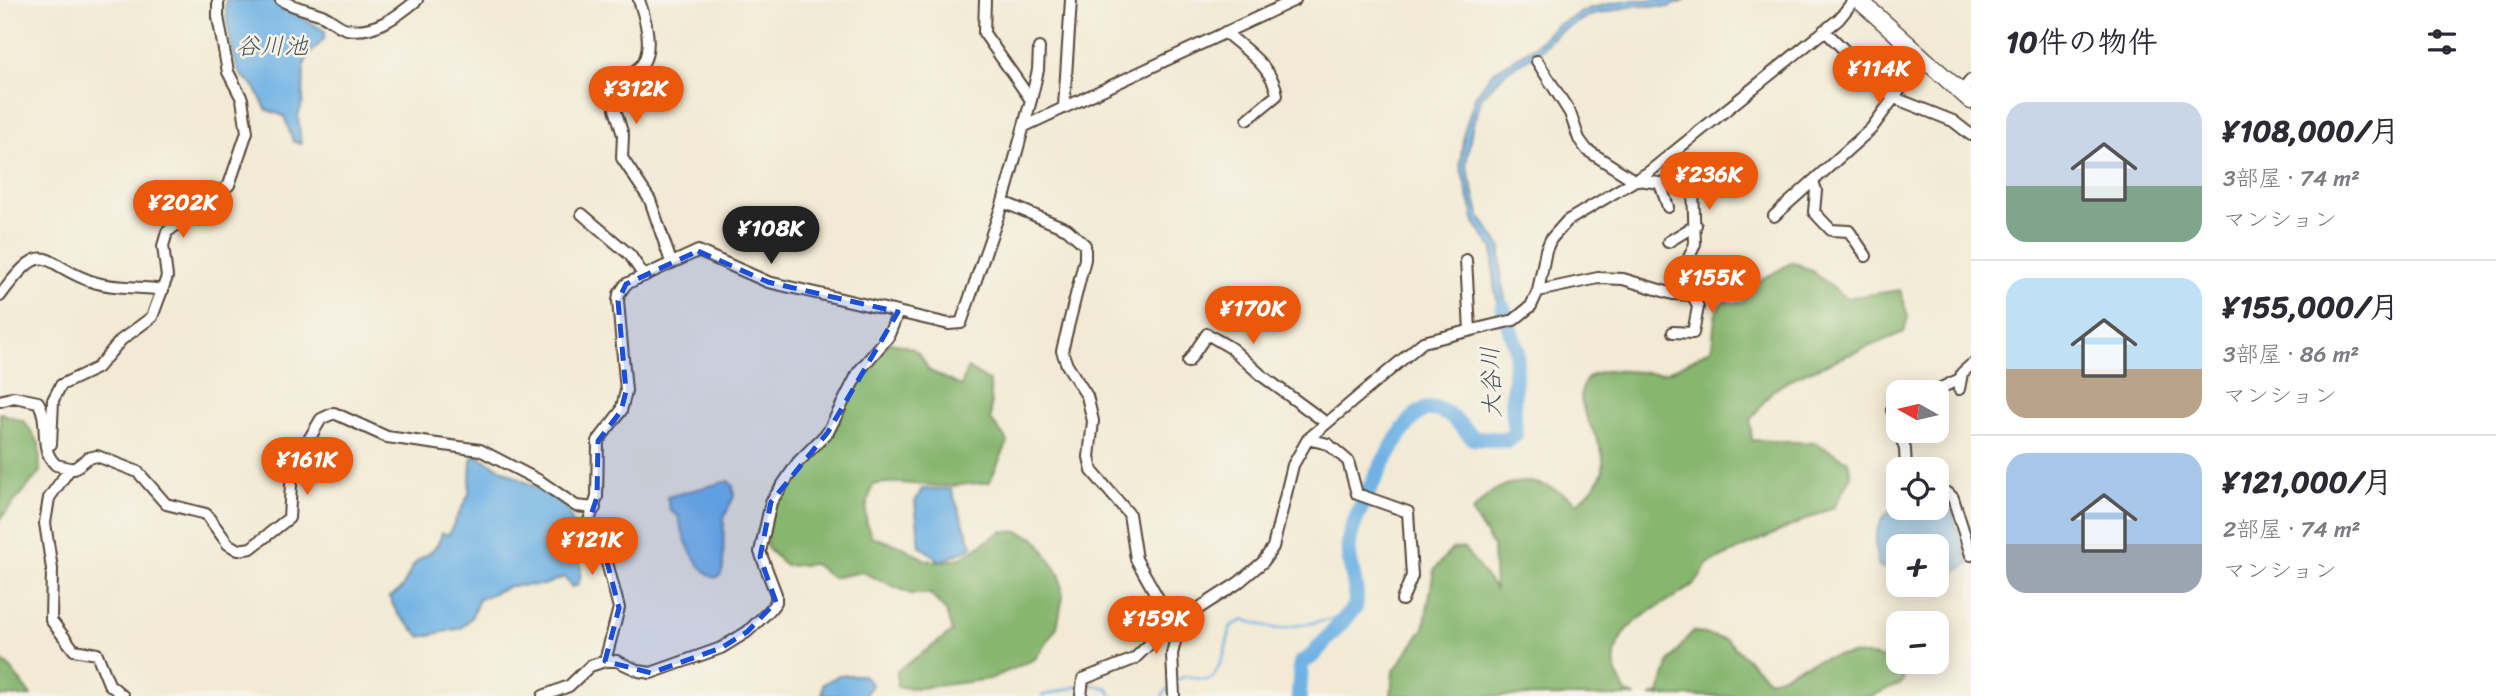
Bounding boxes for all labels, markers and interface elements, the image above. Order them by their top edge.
text: 10件の物件 [2006,15,2158,69]
icon: filters [2423,23,2461,61]
water label: 谷川池 [236,25,309,67]
pin: ¥114K [1830,46,1928,106]
text: ¥114K [1849,48,1909,89]
pin: ¥312K [587,66,685,126]
text: ¥312K [605,68,667,109]
text: ¥108,000/月 [2223,104,2399,158]
icon: home [2062,130,2146,214]
pin: ¥236K [1660,152,1758,212]
text: ¥236K [1676,154,1742,195]
text: 3部屋 · 74 m² [2223,158,2360,199]
pin: ¥202K [134,180,232,240]
text: ¥202K [149,182,217,223]
text: マンション [2223,199,2337,240]
pin: ¥108K [722,206,820,266]
text: ¥108K [738,208,804,249]
pin: ¥155K [1663,256,1761,315]
text: ¥155K [1680,257,1744,298]
text: ¥155,000/月 [2223,280,2399,334]
pin: ¥170K [1204,286,1302,346]
text: ¥170K [1221,288,1285,329]
icon: home [2062,306,2146,390]
text: 3部屋 · 86 m² [2223,334,2359,375]
water label: 大谷川 [1469,345,1513,419]
text: マンション [2223,375,2337,416]
north arrow [1886,380,1950,443]
map controls [1886,380,1949,674]
pin: ¥161K [258,438,356,497]
text: ¥161K [277,439,337,480]
text: ¥121,000/月 [2223,455,2393,509]
button: locate [1886,457,1949,520]
icon: home [2062,481,2146,565]
text: 2部屋 · 74 m² [2223,509,2361,550]
pin: ¥121K [543,518,641,577]
text: ¥121K [562,519,622,560]
button: + [1886,534,1949,597]
text: マンション [2223,550,2337,591]
pin: ¥159K [1107,596,1205,656]
text: ¥159K [1124,598,1188,639]
button: − [1886,611,1949,674]

